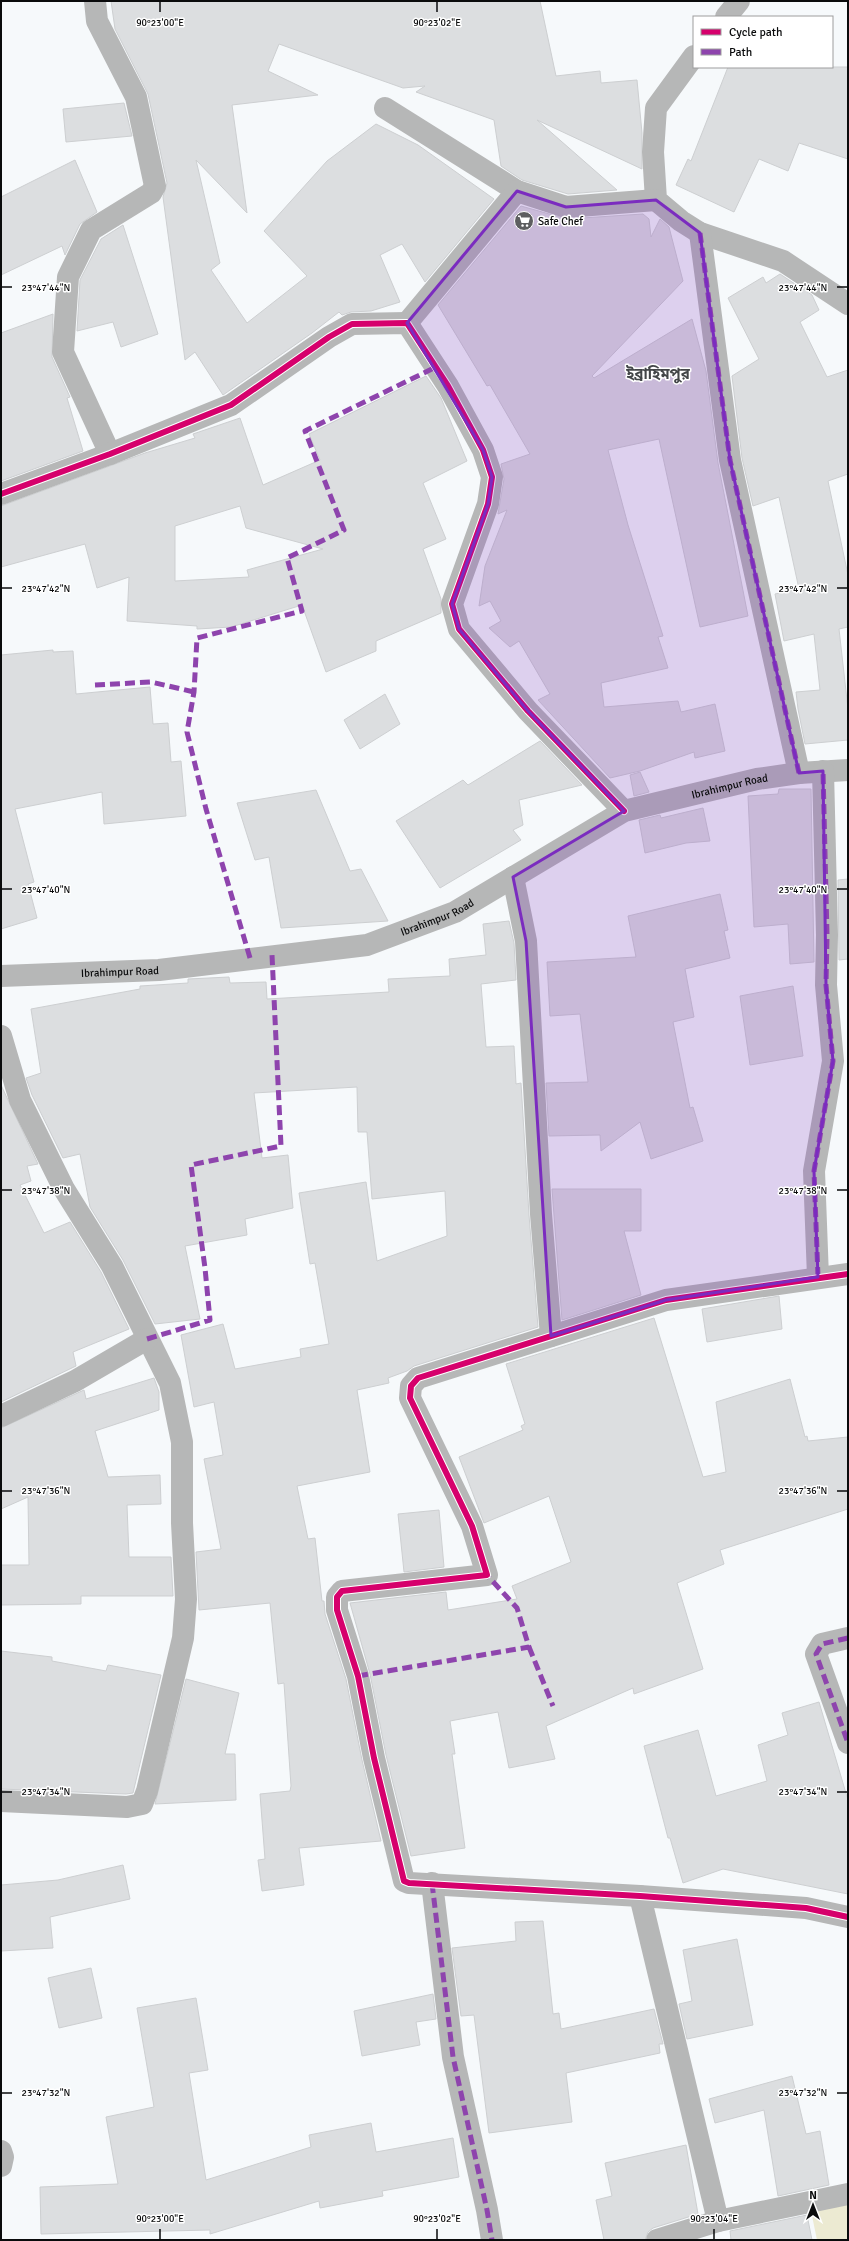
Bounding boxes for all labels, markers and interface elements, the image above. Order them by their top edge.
legend [693,16,833,68]
text: 90°23'00"E [136,17,184,29]
text: 90°23'02"E [413,17,461,29]
text: Cycle path [729,25,782,40]
text: Path [729,45,752,60]
supermarket icon: Safe Chef [513,210,535,232]
place label: Safe Chef [538,215,584,228]
text: 23°47'44"N [22,282,70,294]
text: 23°47'44"N [779,282,827,294]
district label: ইব্রাহিমপুর [625,365,691,384]
text: 23°47'42"N [22,583,70,595]
text: 23°47'42"N [779,583,827,595]
street label: Ibrahimpur Road [690,771,769,801]
text: 23°47'40"N [22,884,70,896]
text: 23°47'40"N [779,884,827,896]
street label: Ibrahimpur Road [399,896,476,938]
street label: Ibrahimpur Road [81,963,159,979]
text: 23°47'38"N [22,1185,70,1197]
text: 23°47'38"N [779,1185,827,1197]
text: 23°47'36"N [22,1485,70,1497]
text: 23°47'36"N [779,1485,827,1497]
text: 23°47'34"N [22,1786,70,1798]
text: 23°47'34"N [779,1786,827,1798]
text: 23°47'32"N [22,2087,70,2099]
text: 23°47'32"N [779,2087,827,2099]
north arrow [793,2185,833,2225]
text: N [809,2189,817,2202]
text: 90°23'00"E [136,2213,184,2225]
text: 90°23'02"E [413,2213,461,2225]
text: 90°23'04"E [690,2213,738,2225]

